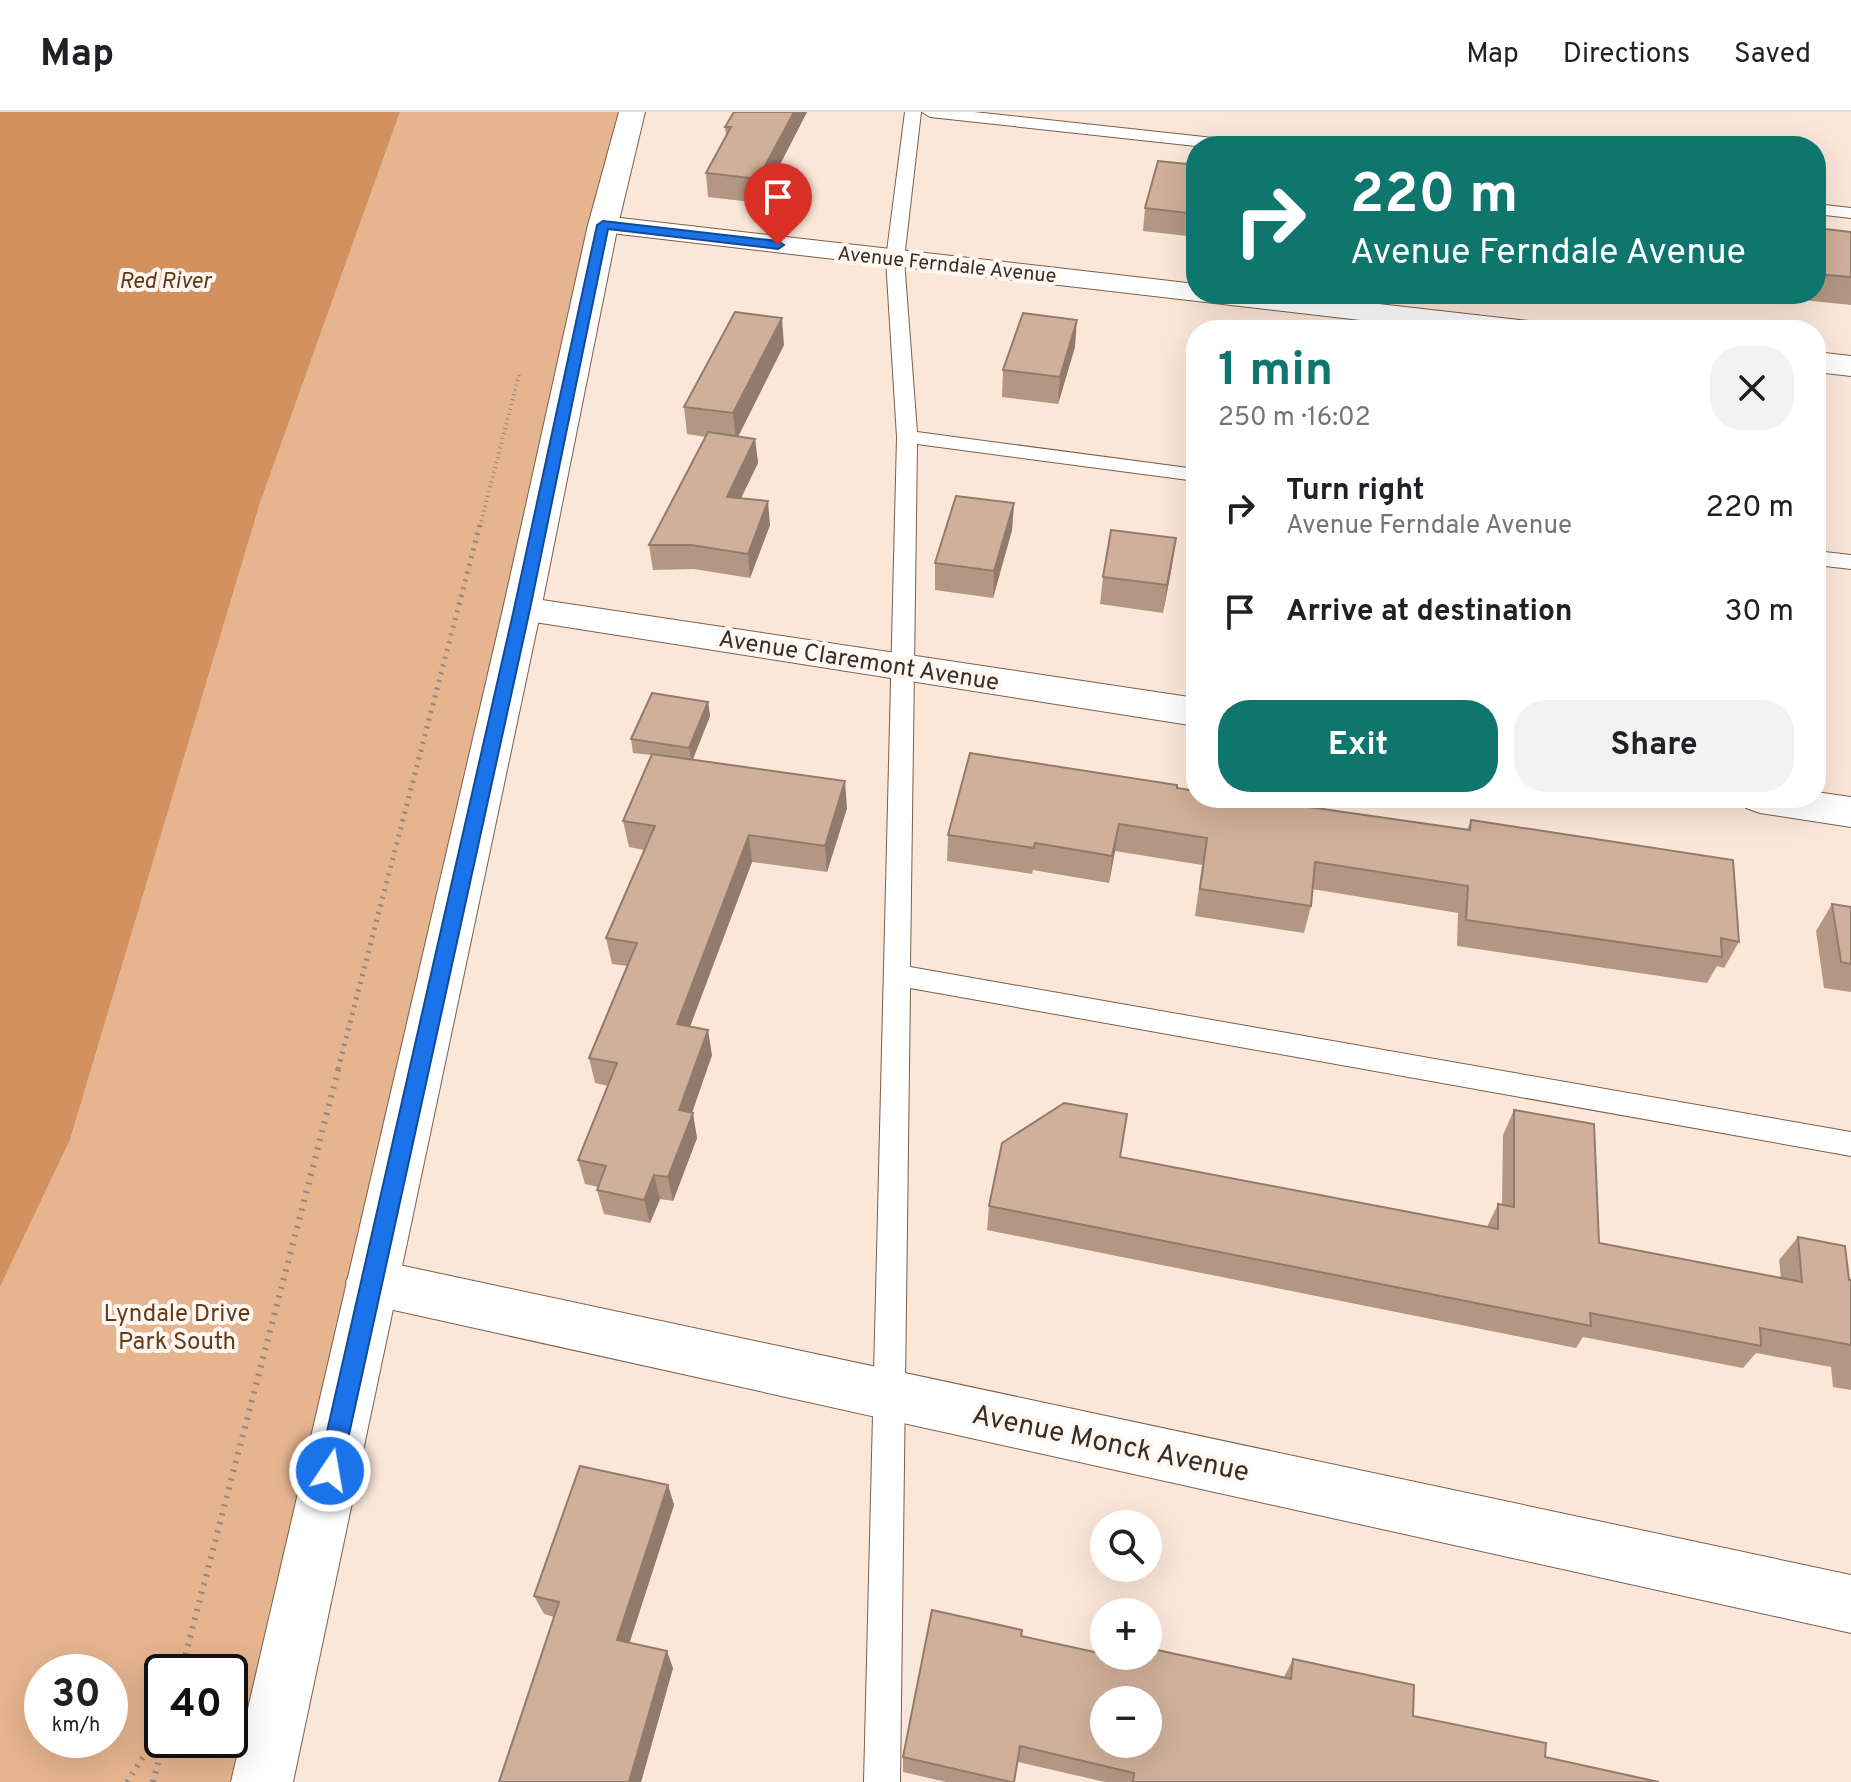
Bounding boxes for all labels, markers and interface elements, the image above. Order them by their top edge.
text: Map [40,31,114,80]
text: Map [1466,37,1519,73]
text: Directions [1563,37,1690,73]
text: Saved [1734,37,1811,73]
text: 220 m [1350,162,1518,232]
pin [744,163,812,245]
icon: right [1218,168,1322,272]
icon: arrive [756,175,800,219]
text: Avenue Ferndale Avenue [1350,231,1746,277]
street label: Avenue Ferndale Avenue [836,242,1058,290]
water label: Red River [119,269,213,296]
text: 1 min [1218,342,1333,402]
button: close [1710,346,1794,430]
text: 250 m · 16:02 [1218,402,1371,435]
text: Turn right [1286,473,1424,510]
icon: right [1218,486,1262,530]
text: 220 m [1706,490,1794,527]
text: Avenue Ferndale Avenue [1286,510,1572,543]
icon: arrive [1218,590,1262,634]
text: Arrive at destination [1286,594,1572,631]
text: 30 m [1725,594,1794,631]
street label: Avenue Claremont Avenue [716,625,1001,699]
button: Exit [1218,700,1498,792]
button: Share [1514,700,1794,792]
park label: Lyndale Drive Park South [103,1300,251,1358]
street label: Avenue Monck Avenue [969,1398,1252,1492]
position arrow [288,1429,372,1513]
map controls [1090,1510,1162,1758]
button: search [1090,1510,1162,1582]
button: + [1090,1598,1162,1670]
speed limit sign: 40 [144,1654,248,1758]
text: 30 [51,1671,101,1721]
button: − [1090,1686,1162,1758]
text: km/h [52,1713,100,1739]

